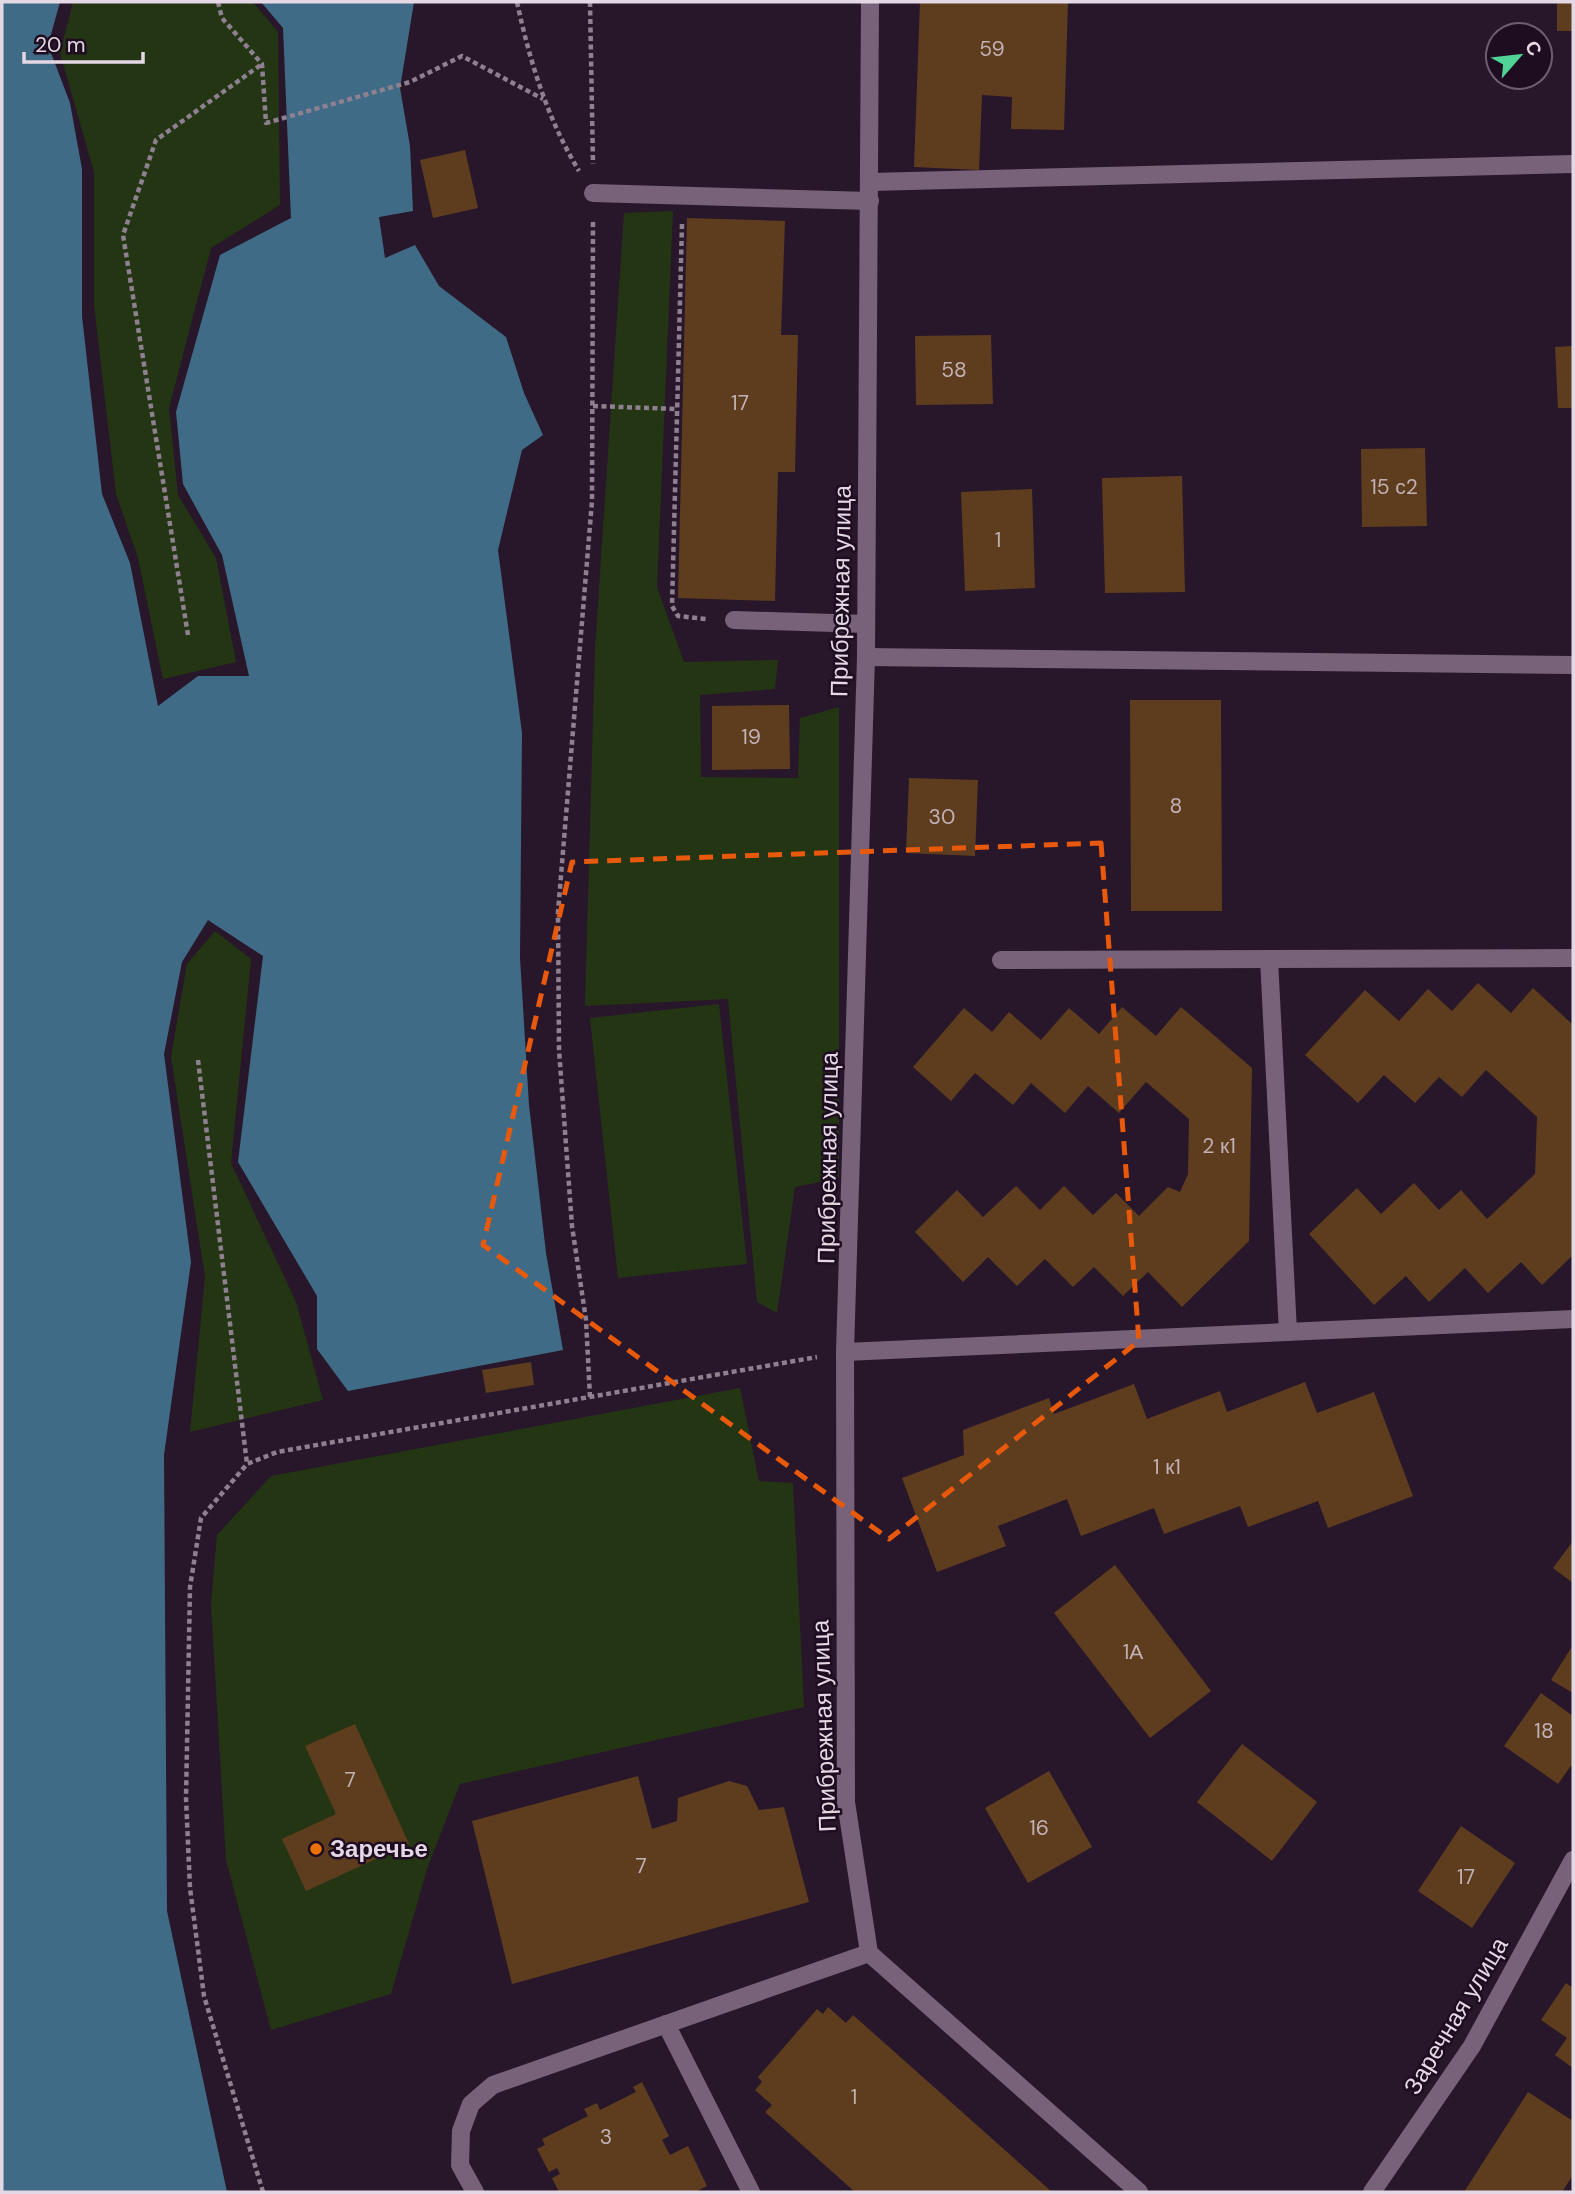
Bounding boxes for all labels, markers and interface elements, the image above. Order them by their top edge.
scale bar [24,21,144,65]
north arrow [1484,21,1554,91]
text: 20 m [35,31,86,59]
house number: 59 [979,35,1005,63]
text: С [1519,36,1548,60]
house number: 58 [941,356,967,384]
house number: 17 [731,389,749,417]
house number: 15 с2 [1370,473,1418,501]
street label: Прибрежная улица [823,484,858,697]
house number: 1 [995,526,1001,554]
house number: 19 [741,723,761,751]
house number: 8 [1170,792,1182,820]
house number: 30 [929,803,955,831]
street label: Прибрежная улица [810,1051,845,1264]
house number: 2 к1 [1202,1132,1236,1160]
house number: 1 к1 [1153,1453,1181,1481]
street label: Прибрежная улица [804,1619,843,1833]
house number: 1А [1123,1638,1143,1666]
house number: 18 [1534,1717,1554,1745]
house number: 7 [344,1766,356,1794]
house number: 16 [1029,1814,1049,1842]
place label: Заречье [330,1833,428,1864]
marker: Заречье [308,1841,324,1857]
house number: 7 [635,1852,647,1880]
house number: 17 [1457,1863,1475,1891]
street label: Заречная улица [1396,1931,1515,2100]
house number: 1 [851,2083,857,2111]
house number: 3 [600,2123,612,2151]

